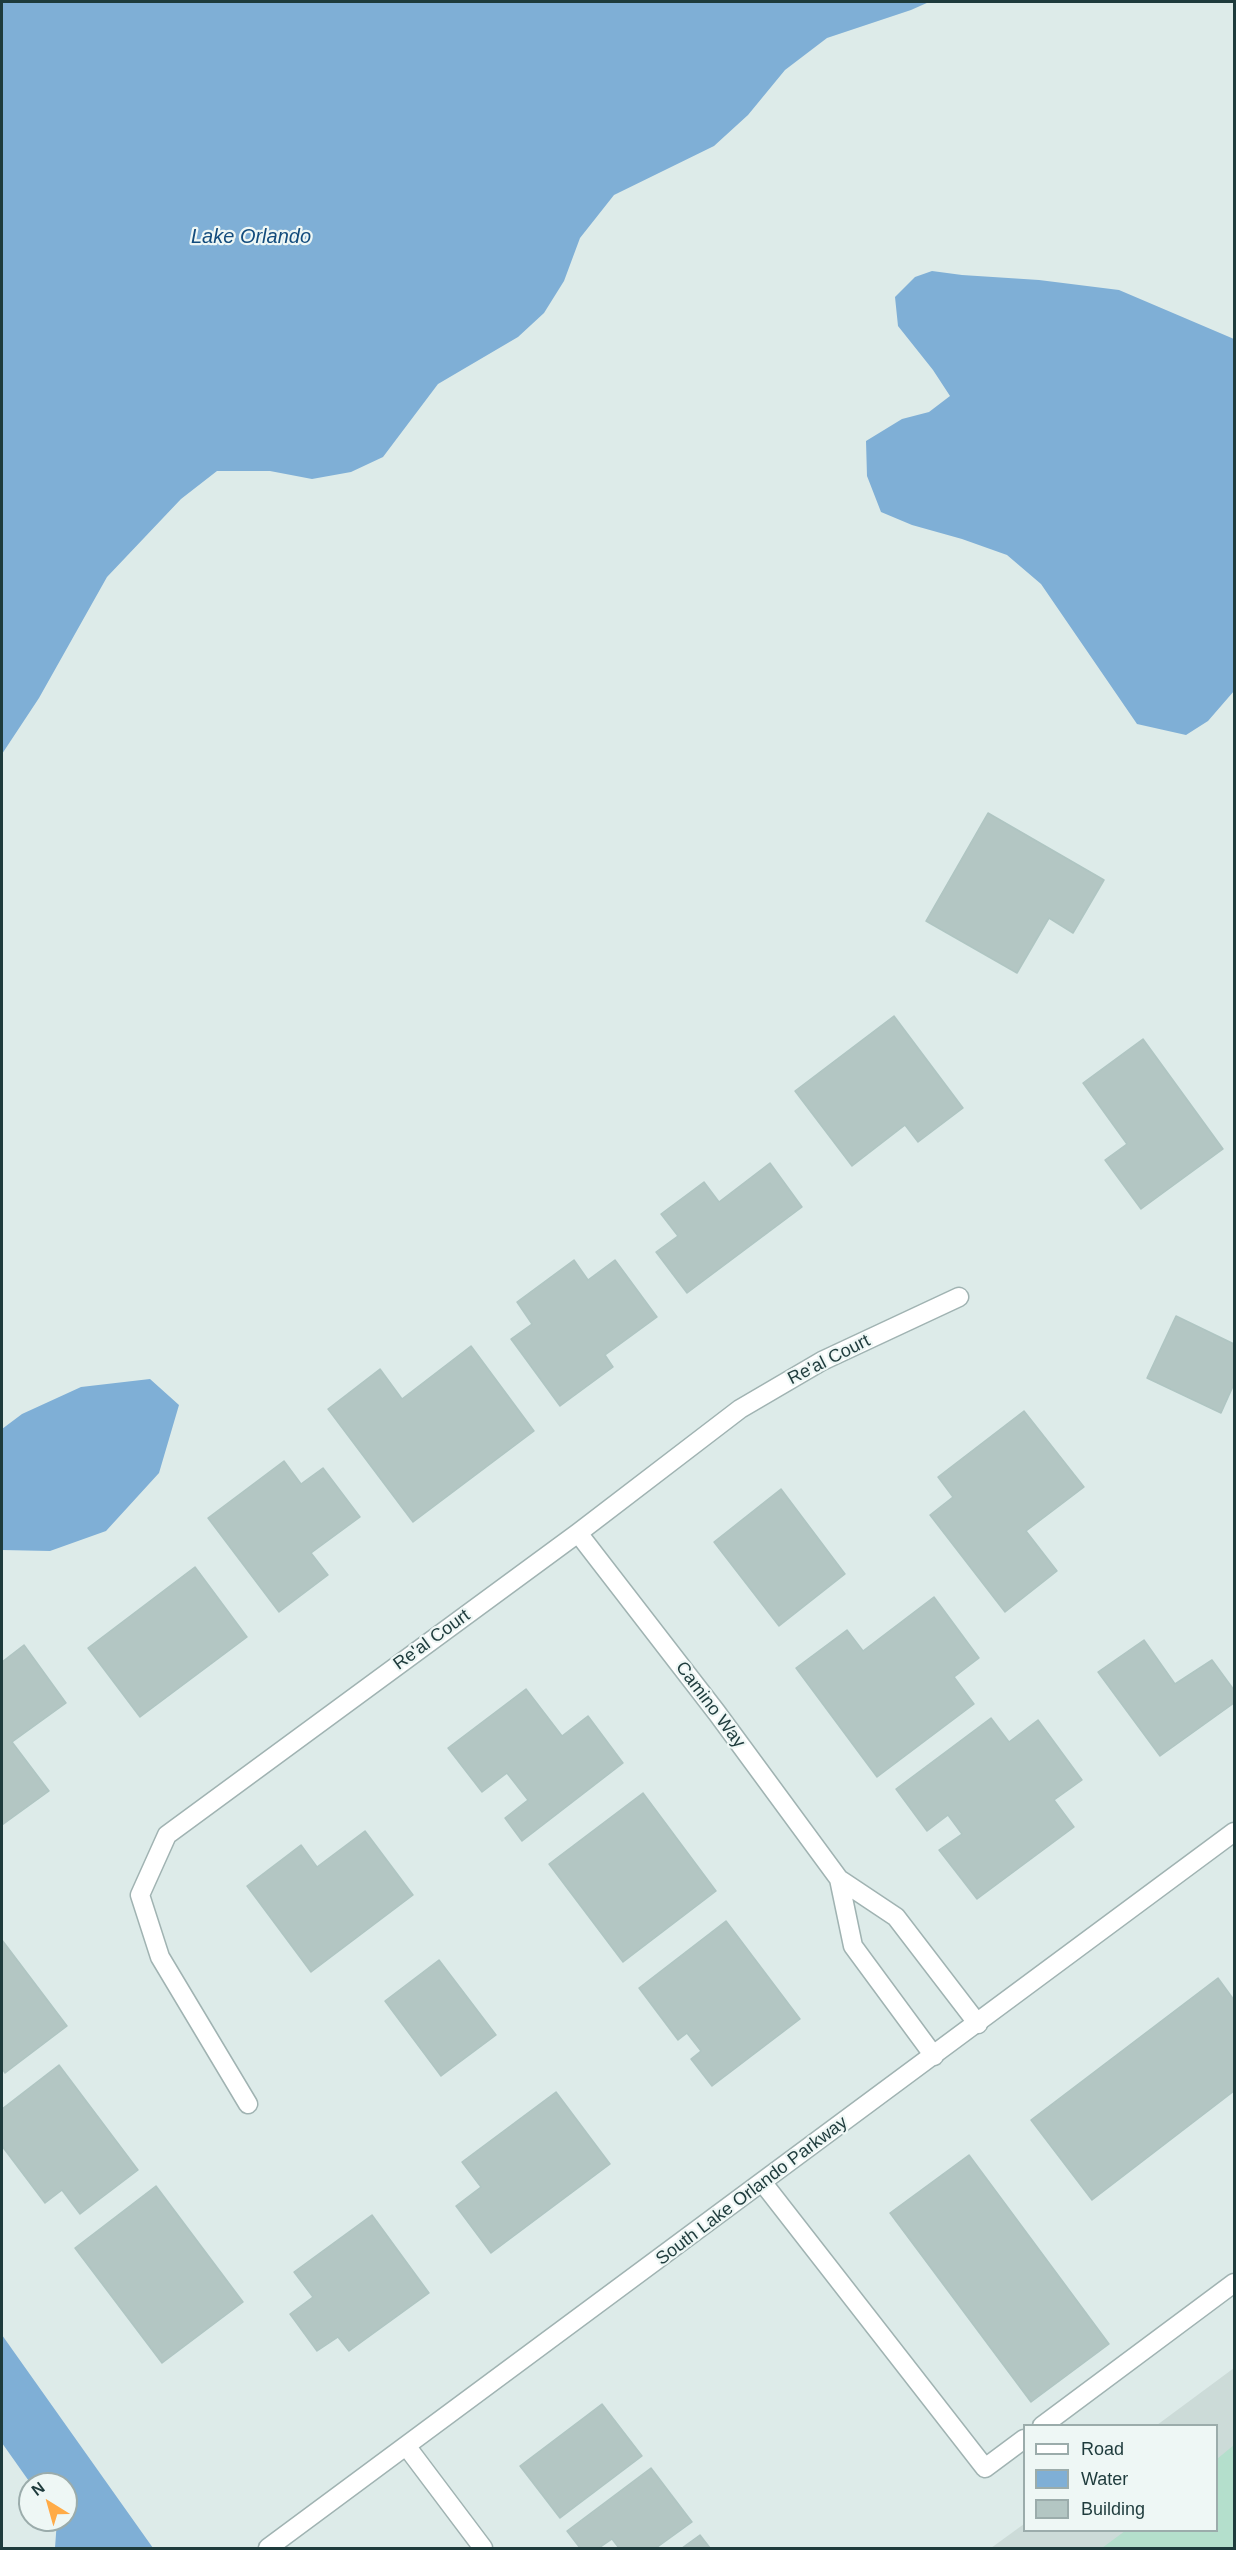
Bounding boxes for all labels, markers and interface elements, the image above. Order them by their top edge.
water label: Lake Orlando [191,225,311,249]
street label: Re'al Court [784,1330,874,1390]
street label: Re'al Court [389,1605,475,1675]
street label: Camino Way [671,1658,749,1752]
street label: South Lake Orlando Parkway [652,2112,852,2270]
legend [1023,2424,1218,2532]
text: Road [1081,2439,1124,2459]
text: Water [1081,2469,1128,2489]
north arrow [18,2472,78,2532]
text: N [28,2479,48,2499]
text: Building [1081,2499,1145,2519]

